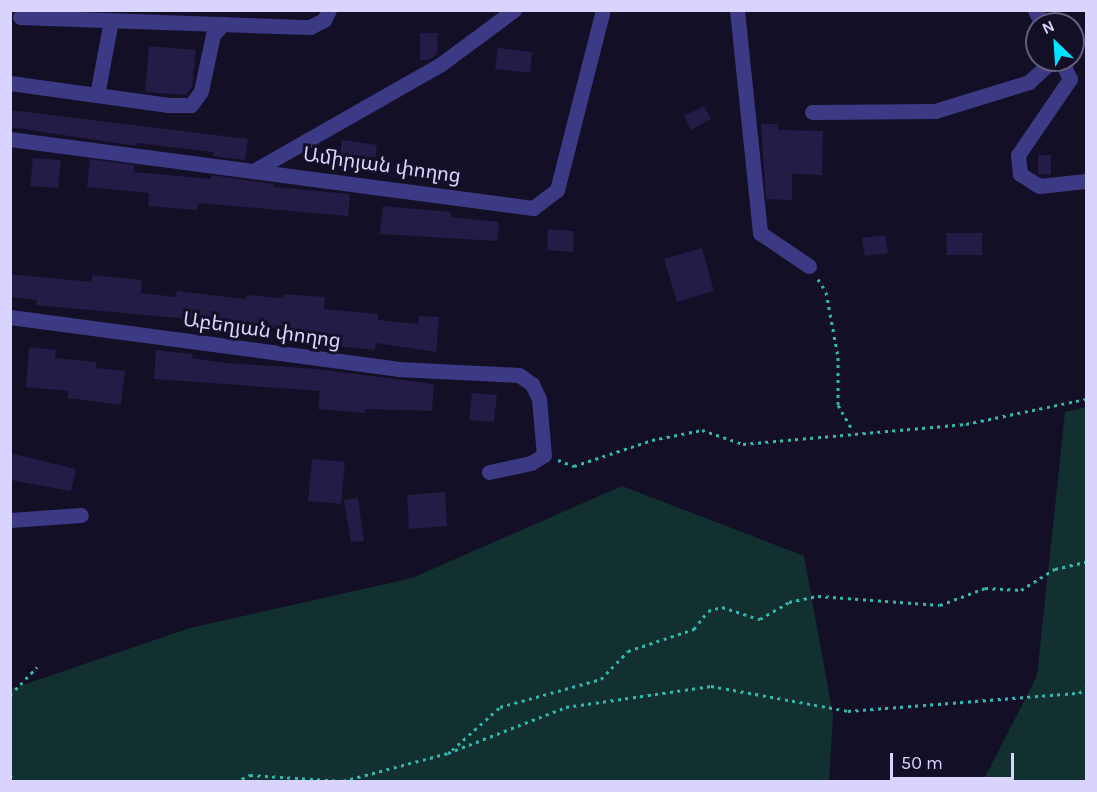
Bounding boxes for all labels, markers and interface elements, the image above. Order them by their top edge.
north arrow [1025,12,1085,72]
text: N [1039,16,1057,38]
street label: Ամիրյան փողոց [301,142,463,188]
street label: Աբեղյան փողոց [181,307,343,353]
scale bar [893,741,1018,779]
text: 50 m [901,752,943,774]

